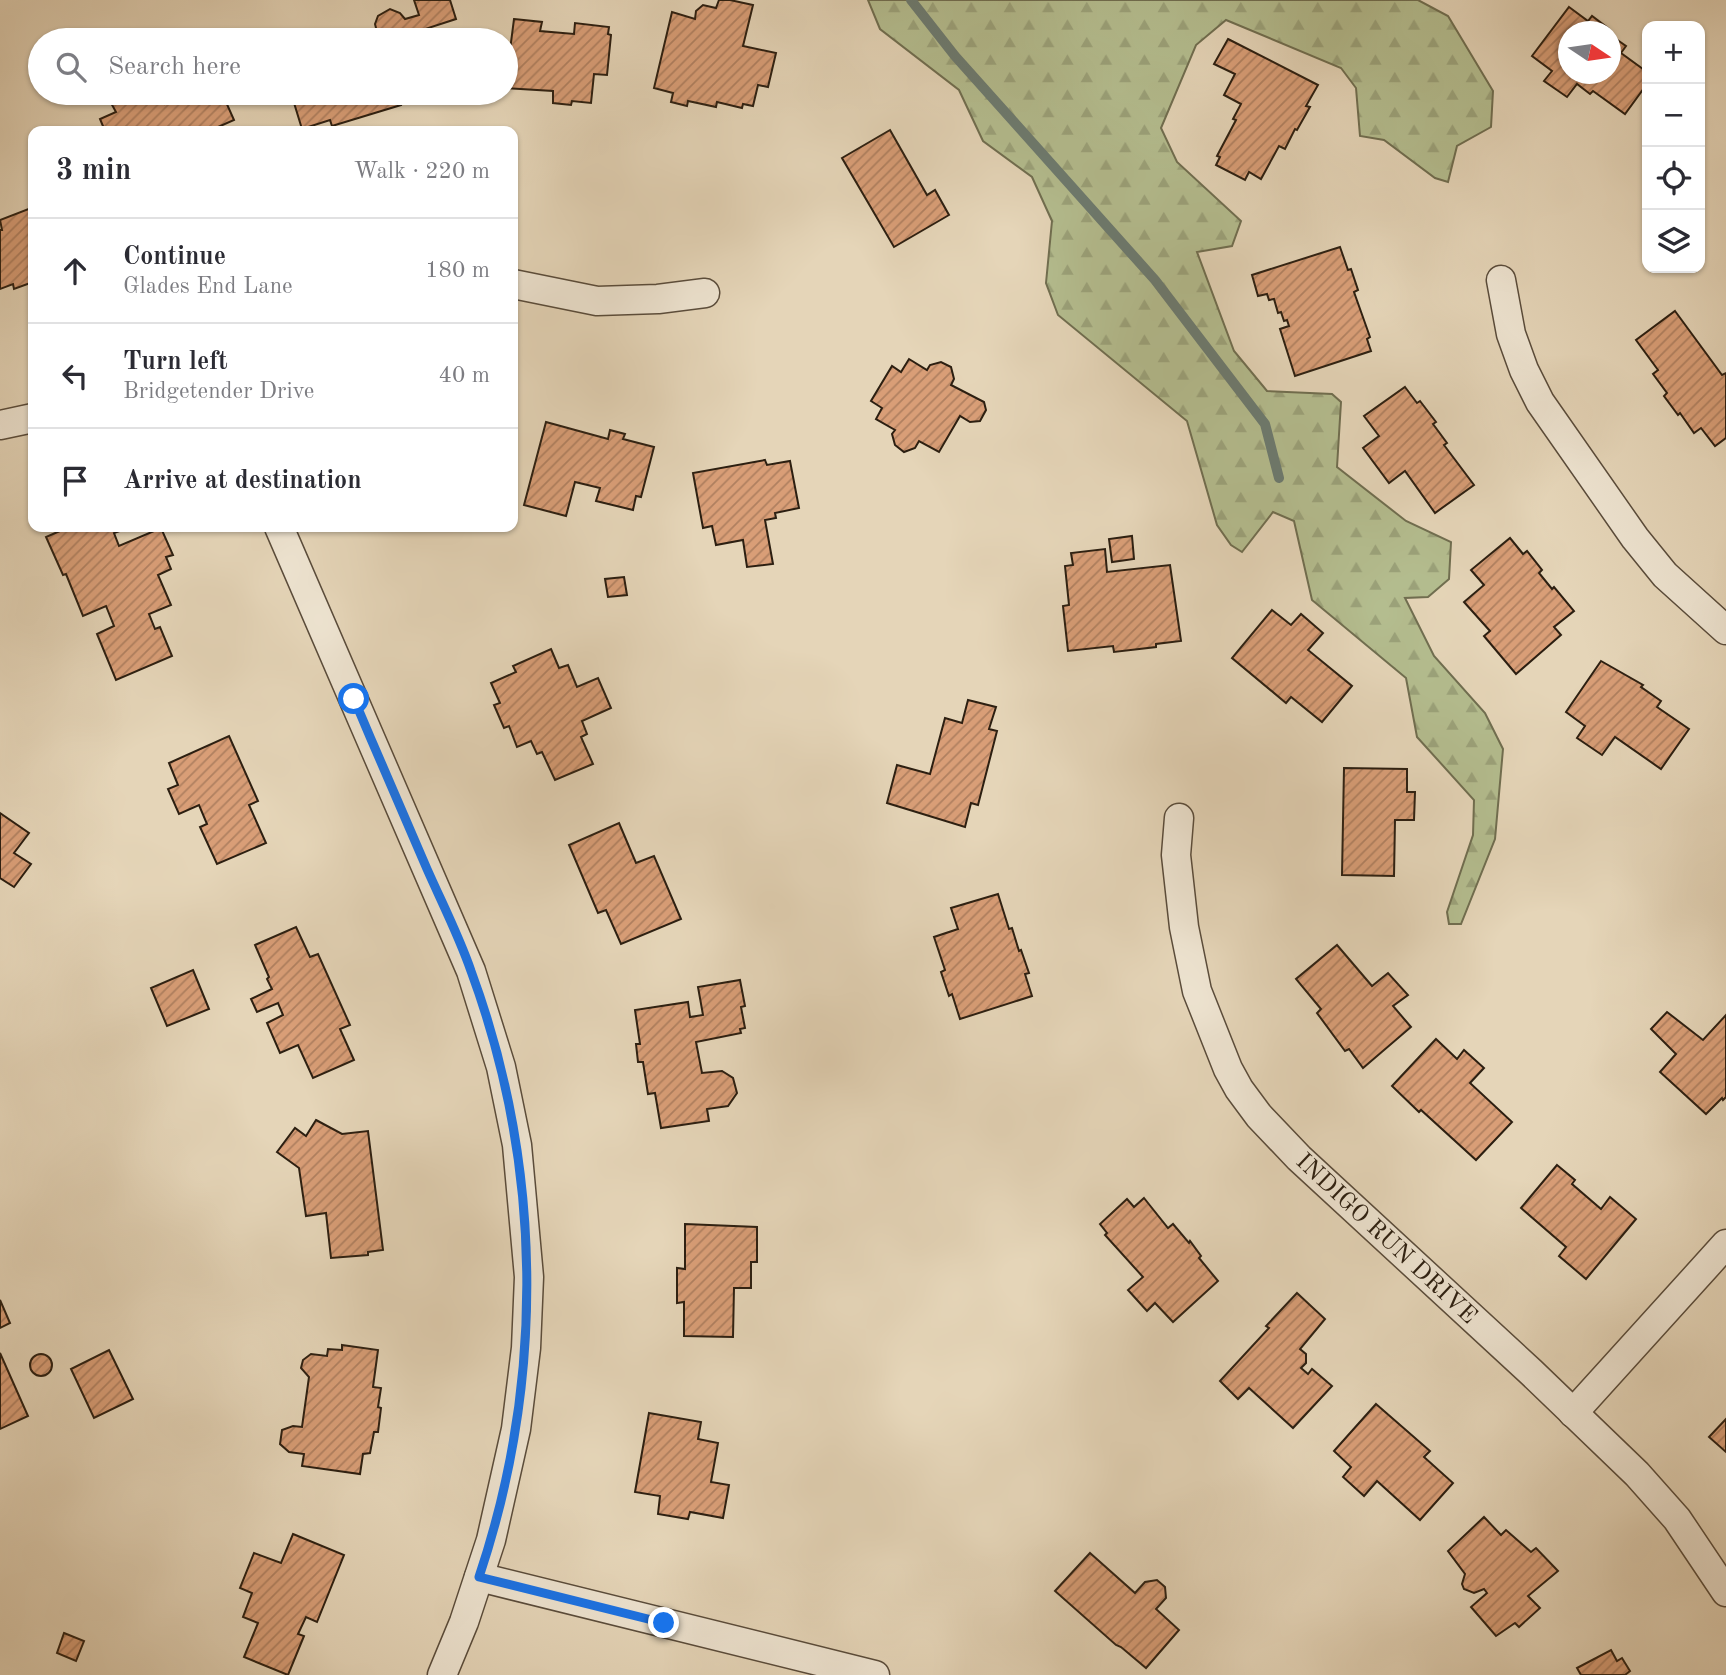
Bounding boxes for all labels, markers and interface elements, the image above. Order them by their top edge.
north arrow [1558,21,1621,84]
map controls [1642,21,1705,273]
button: + [1642,21,1705,84]
search box [28,28,518,105]
icon: search [52,48,90,86]
text: Search here [108,54,241,80]
button: − [1642,84,1705,147]
button: locate [1642,147,1705,210]
text: 3 min [56,156,131,186]
text: Walk · 220 m [354,160,490,183]
button: layers [1642,210,1705,273]
text: Continue [123,244,226,270]
icon: ahead [56,252,94,290]
text: 180 m [425,259,490,282]
text: Glades End Lane [123,275,293,298]
text: Turn left [123,349,228,375]
icon: left [56,357,94,395]
text: 40 m [439,364,490,387]
text: Bridgetender Drive [123,380,314,403]
icon: arrive [56,462,94,500]
text: Arrive at destination [123,468,362,494]
route start [338,683,369,714]
street label: INDIGO RUN DRIVE [1291,1150,1481,1329]
route end [648,1607,679,1638]

